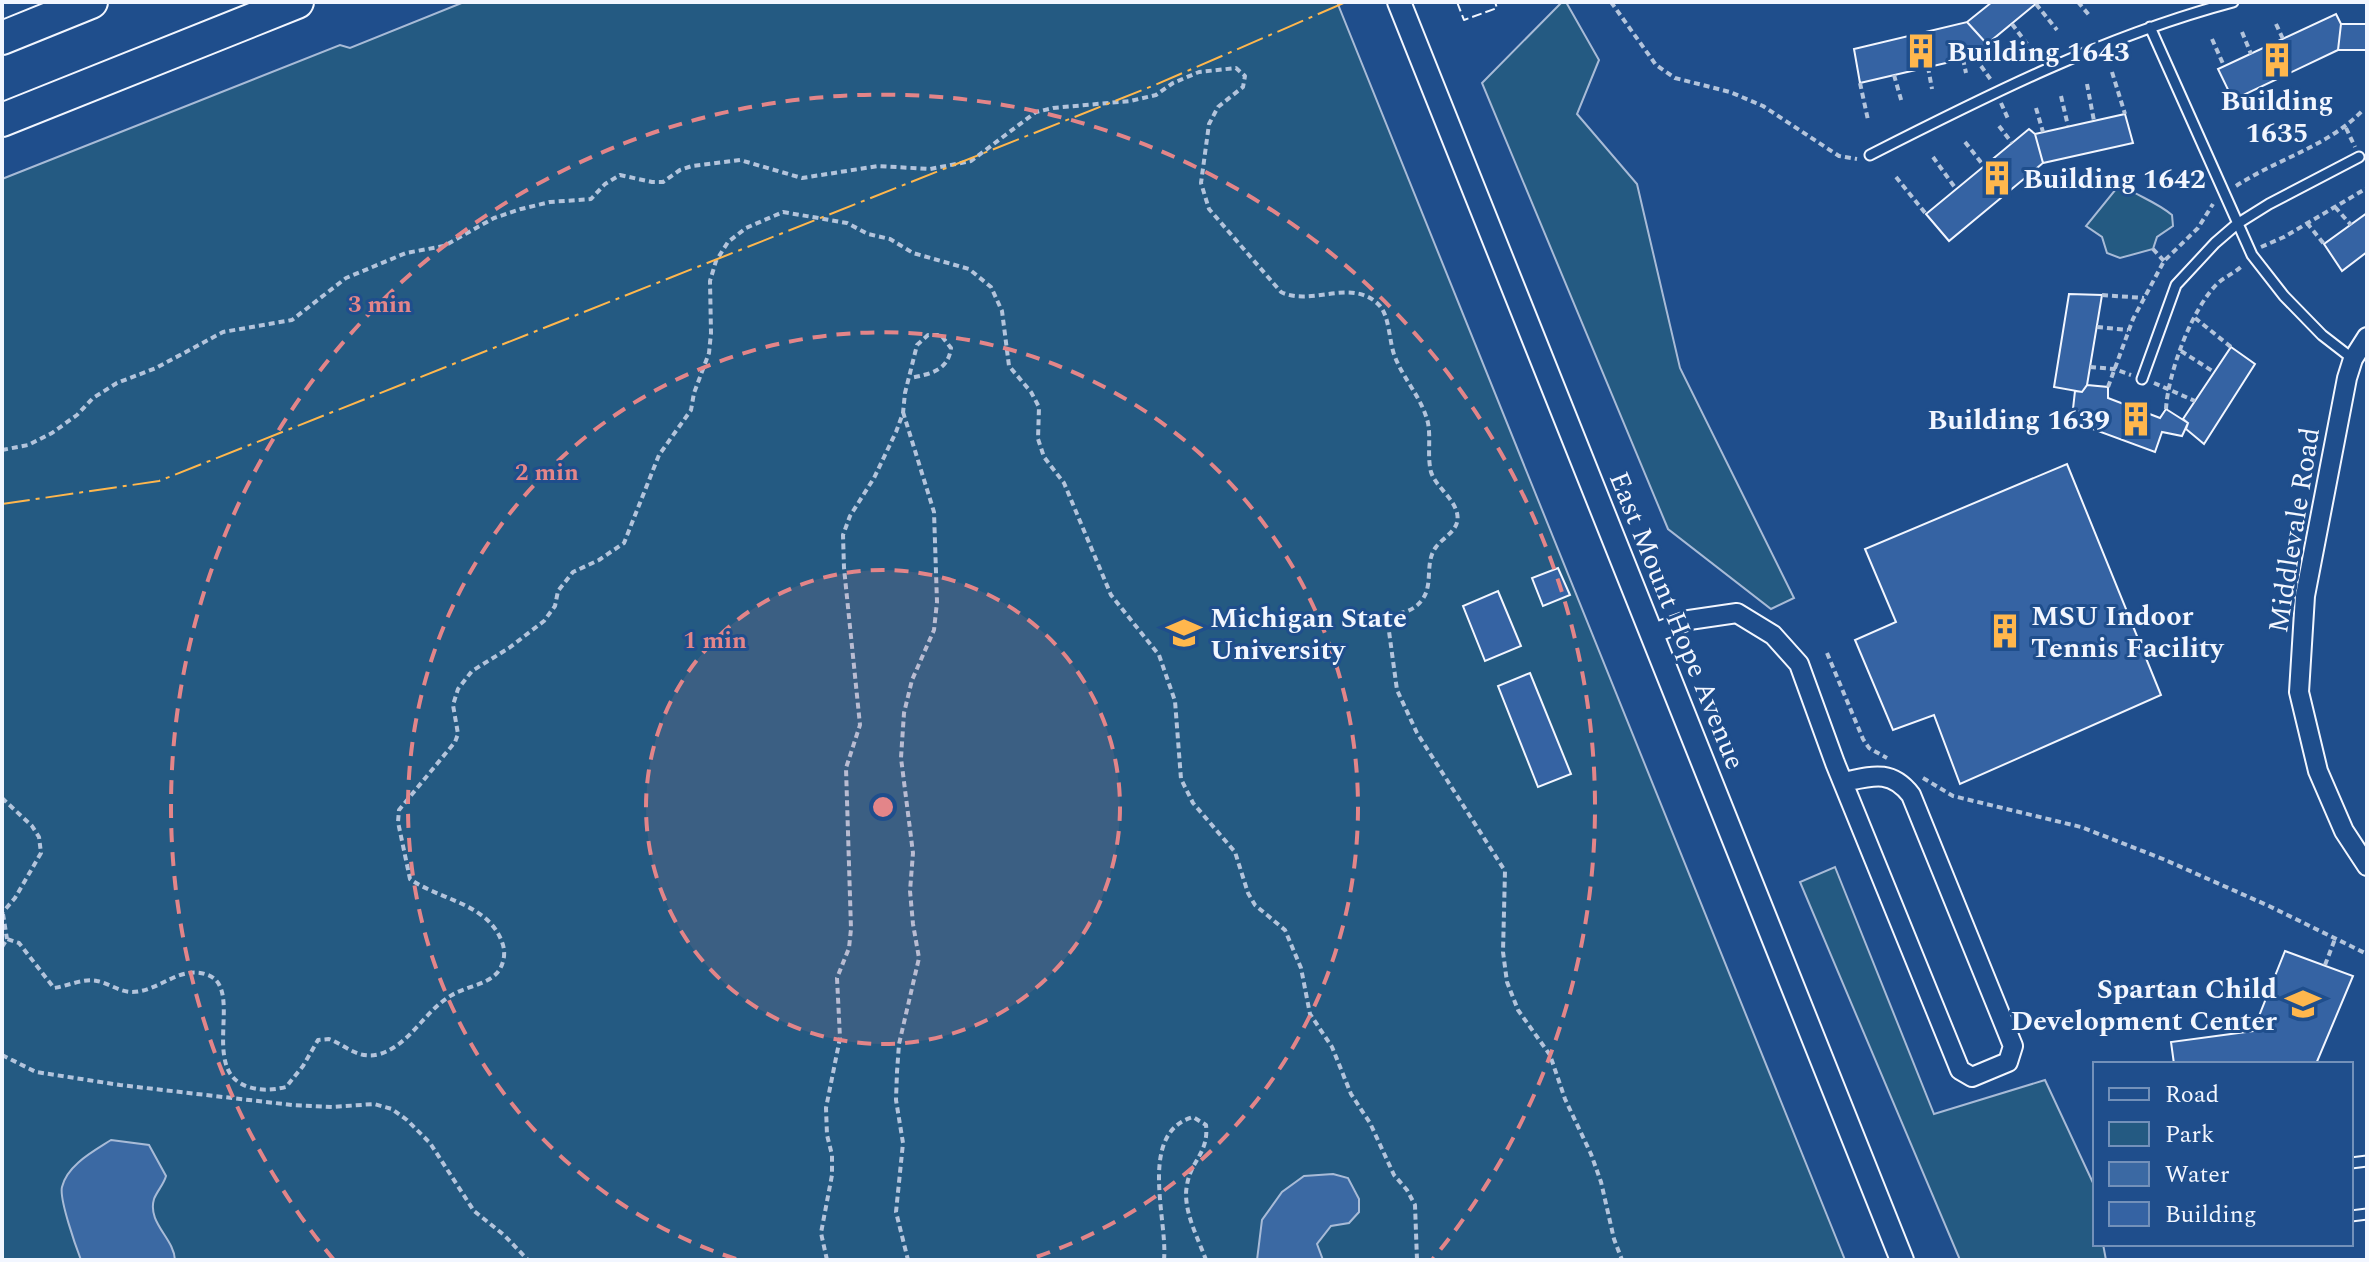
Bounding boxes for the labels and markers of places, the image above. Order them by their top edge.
place label: Building 1643 [1947,31,2130,74]
building icon: Building 1643 [1902,32,1940,70]
building icon: Building 1635 [2258,41,2296,79]
place label: Building 1635 [2221,80,2333,155]
place label: Building 1642 [2023,158,2206,201]
building icon: Building 1642 [1978,159,2016,197]
place label: Building 1639 [1927,399,2110,442]
building icon: Building 1639 [2117,400,2155,438]
place label: MSU Indoor Tennis Facility [2031,595,2225,670]
place label: Michigan State University [1210,597,1407,672]
building icon: MSU Indoor Tennis Facility [1986,612,2024,650]
school or university icon: Michigan State University [1165,614,1203,652]
centre of rings [869,793,897,821]
place label: Spartan Child Development Center [2010,968,2277,1043]
school or university icon: Spartan Child Development Center [2284,985,2322,1023]

